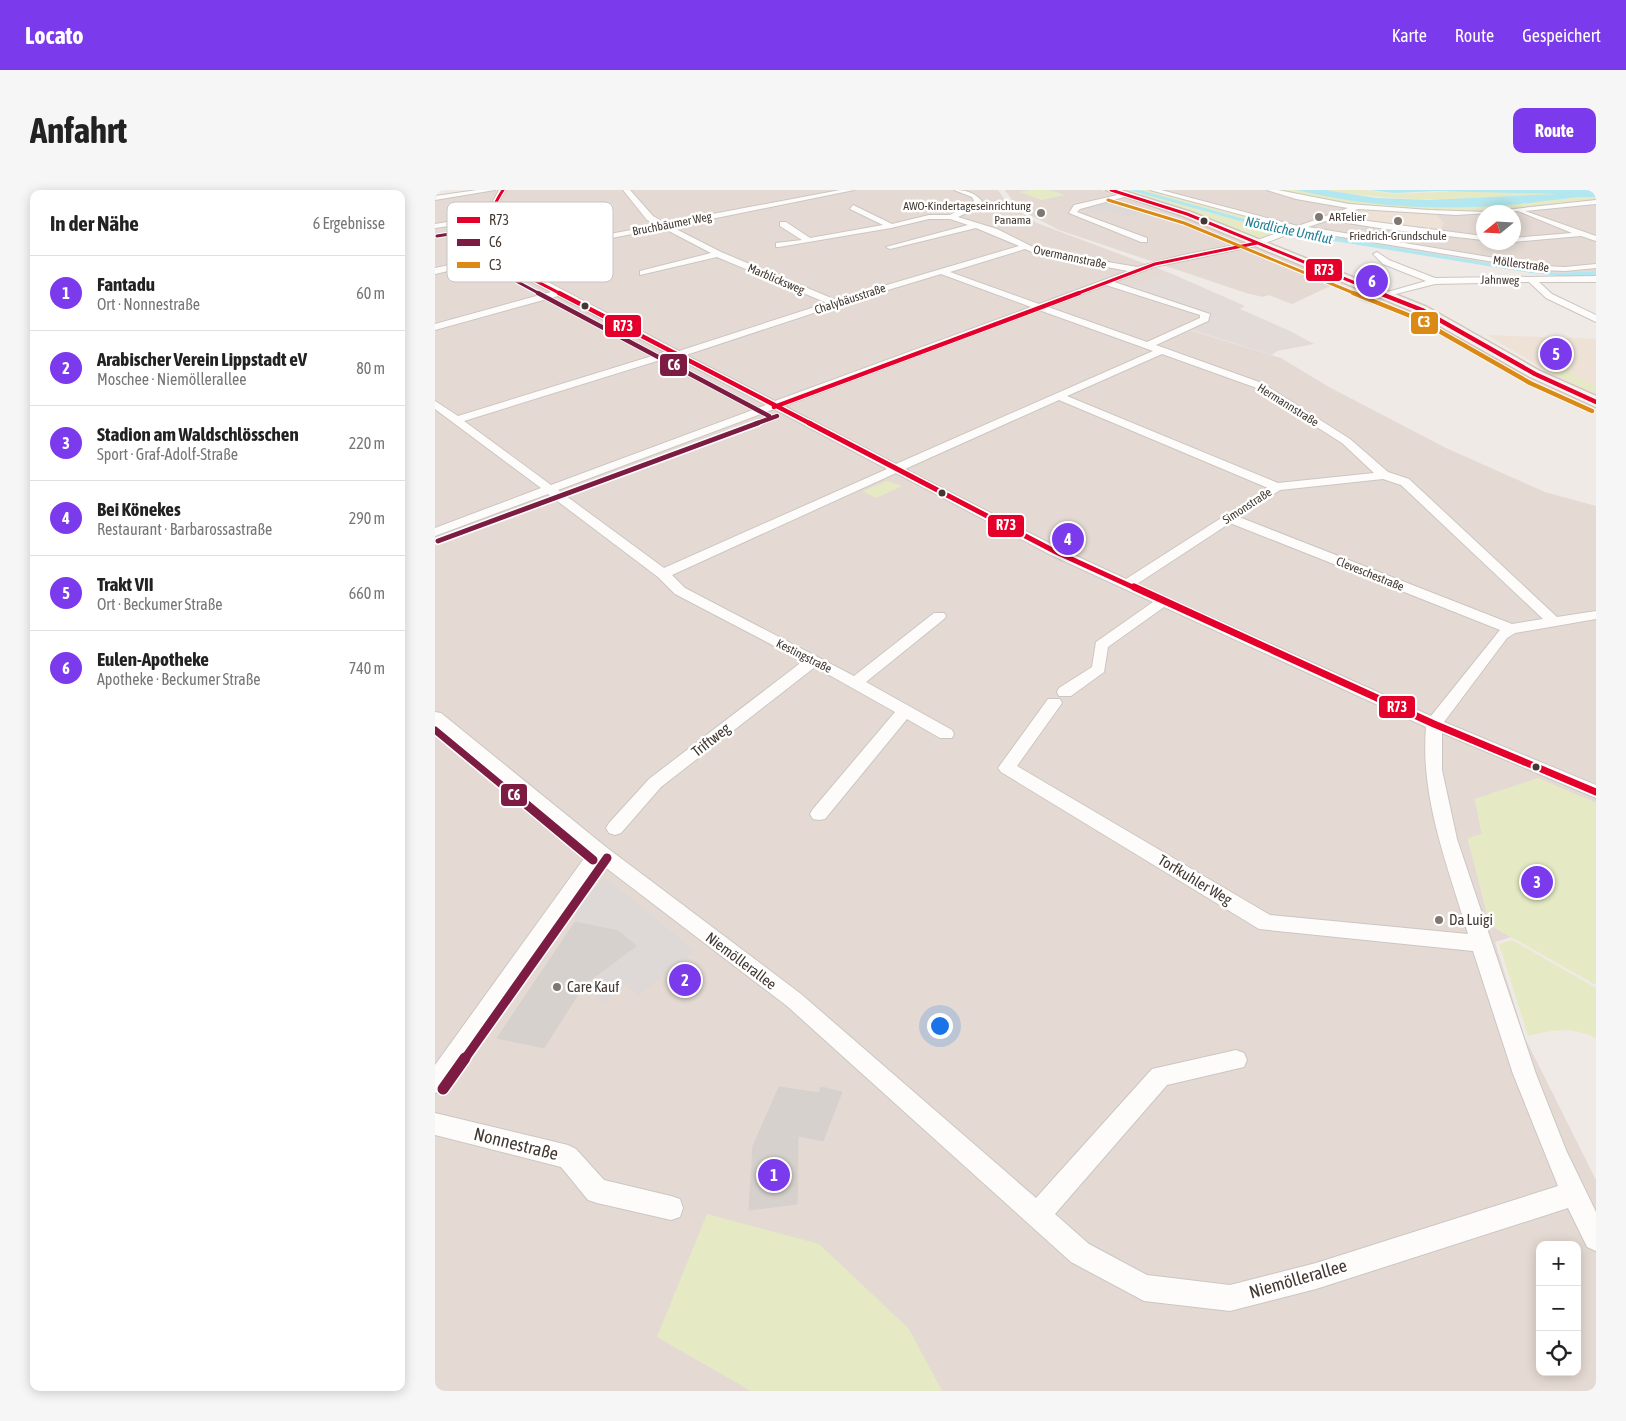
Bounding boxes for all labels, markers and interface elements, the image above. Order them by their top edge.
text: Locato [25,22,84,49]
text: Karte [1392,25,1427,46]
text: Route [1455,25,1494,46]
text: Gespeichert [1522,25,1601,46]
button: Route [1513,108,1596,153]
text: Anfahrt [30,110,127,150]
place label: AWO-Kindertageseinrichtung Panama [903,199,1032,227]
legend [447,202,613,282]
north arrow [1476,205,1521,250]
marker: AWO-Kindertageseinrichtung Panama [1035,207,1047,219]
street label: Bruchbäumer Weg [631,209,714,239]
place label: ARTelier [1329,210,1366,224]
text: In der Nähe [50,211,139,235]
marker: ARTelier [1313,211,1325,223]
text: R73 [489,212,509,228]
water label: Nördliche Umflut [1244,213,1334,247]
text: 6 Ergebnisse [313,214,385,232]
marker: Friedrich-Grundschule [1392,215,1404,227]
unlabelled marker [1199,216,1209,226]
place label: Friedrich-Grundschule [1349,229,1447,243]
text: C6 [489,234,502,250]
street label: Overmannstraße [1032,242,1108,272]
street label: Möllerstraße [1492,253,1550,275]
text: C3 [489,257,502,273]
line badge: R73 [1305,258,1343,282]
street label: Marblicksweg [745,261,807,298]
text: R73 [1314,262,1334,278]
pin: 6 [1356,262,1388,300]
text: Fantadu [97,273,155,295]
street label: Jahnweg [1481,273,1520,287]
street label: Chalybäusstraße [813,281,887,317]
text: 1 [62,284,70,302]
text: 60 m [356,284,385,302]
text: Ort · Nonnestraße [97,295,200,313]
unlabelled marker [580,301,590,311]
line badge: C3 [1410,311,1439,335]
line badge: R73 [604,314,642,338]
text: C3 [1418,314,1430,330]
text: R73 [613,318,633,334]
pin: 5 [1540,335,1572,373]
text: Arabischer Verein Lippstadt eV [97,348,307,370]
line badge: C6 [659,353,688,377]
text: C6 [668,357,681,373]
text: 2 [62,359,70,377]
text: 80 m [356,359,385,377]
text: Moschee · Niemöllerallee [97,370,246,388]
street label: Hermannstraße [1255,381,1321,429]
text: Stadion am Waldschlösschen [97,423,299,445]
text: 3 [62,434,70,452]
text: 220 m [349,434,385,452]
text: Sport · Graf-Adolf-Straße [97,445,238,463]
street label: Simonstraße [1220,485,1274,527]
unlabelled marker [937,488,947,498]
text: Bei Könekes [97,498,181,520]
text: 4 [62,509,70,527]
text: 290 m [349,509,385,527]
line badge: R73 [987,514,1025,538]
text: R73 [996,517,1016,533]
text: Restaurant · Barbarossastraße [97,520,272,538]
pin: 4 [1052,520,1084,558]
street label: Cleveschestraße [1334,554,1406,594]
text: Trakt VII [97,573,154,595]
text: 5 [62,584,70,602]
text: 660 m [349,584,385,602]
text: Ort · Beckumer Straße [97,595,222,613]
street label: Kestingstraße [774,636,834,676]
text: Eulen-Apotheke [97,648,209,670]
text: 6 [62,659,70,677]
text: 740 m [349,659,385,677]
text: Apotheke · Beckumer Straße [97,670,260,688]
line badge: R73 [1378,695,1416,719]
text: R73 [1387,699,1407,715]
street label: Triftweg [688,719,734,760]
unlabelled marker [1531,762,1541,772]
line badge: C6 [500,783,528,807]
text: C6 [508,787,521,803]
street label: Torfkuhler Weg [1155,851,1236,909]
pin: 3 [1521,863,1553,901]
place label: Da Luigi [1449,911,1493,928]
marker: Da Luigi [1433,914,1445,926]
street label: Niemöllerallee [703,929,780,993]
pin: 2 [669,961,701,999]
place label: Care Kauf [567,978,619,995]
marker: Care Kauf [551,981,563,993]
your location [927,1013,953,1039]
street label: Nonnestraße [472,1123,560,1164]
pin: 1 [758,1156,790,1194]
map controls [1536,1241,1581,1376]
button: + [1536,1241,1581,1286]
street label: Niemöllerallee [1247,1255,1349,1303]
button: − [1536,1286,1581,1331]
button: locate [1536,1331,1581,1376]

